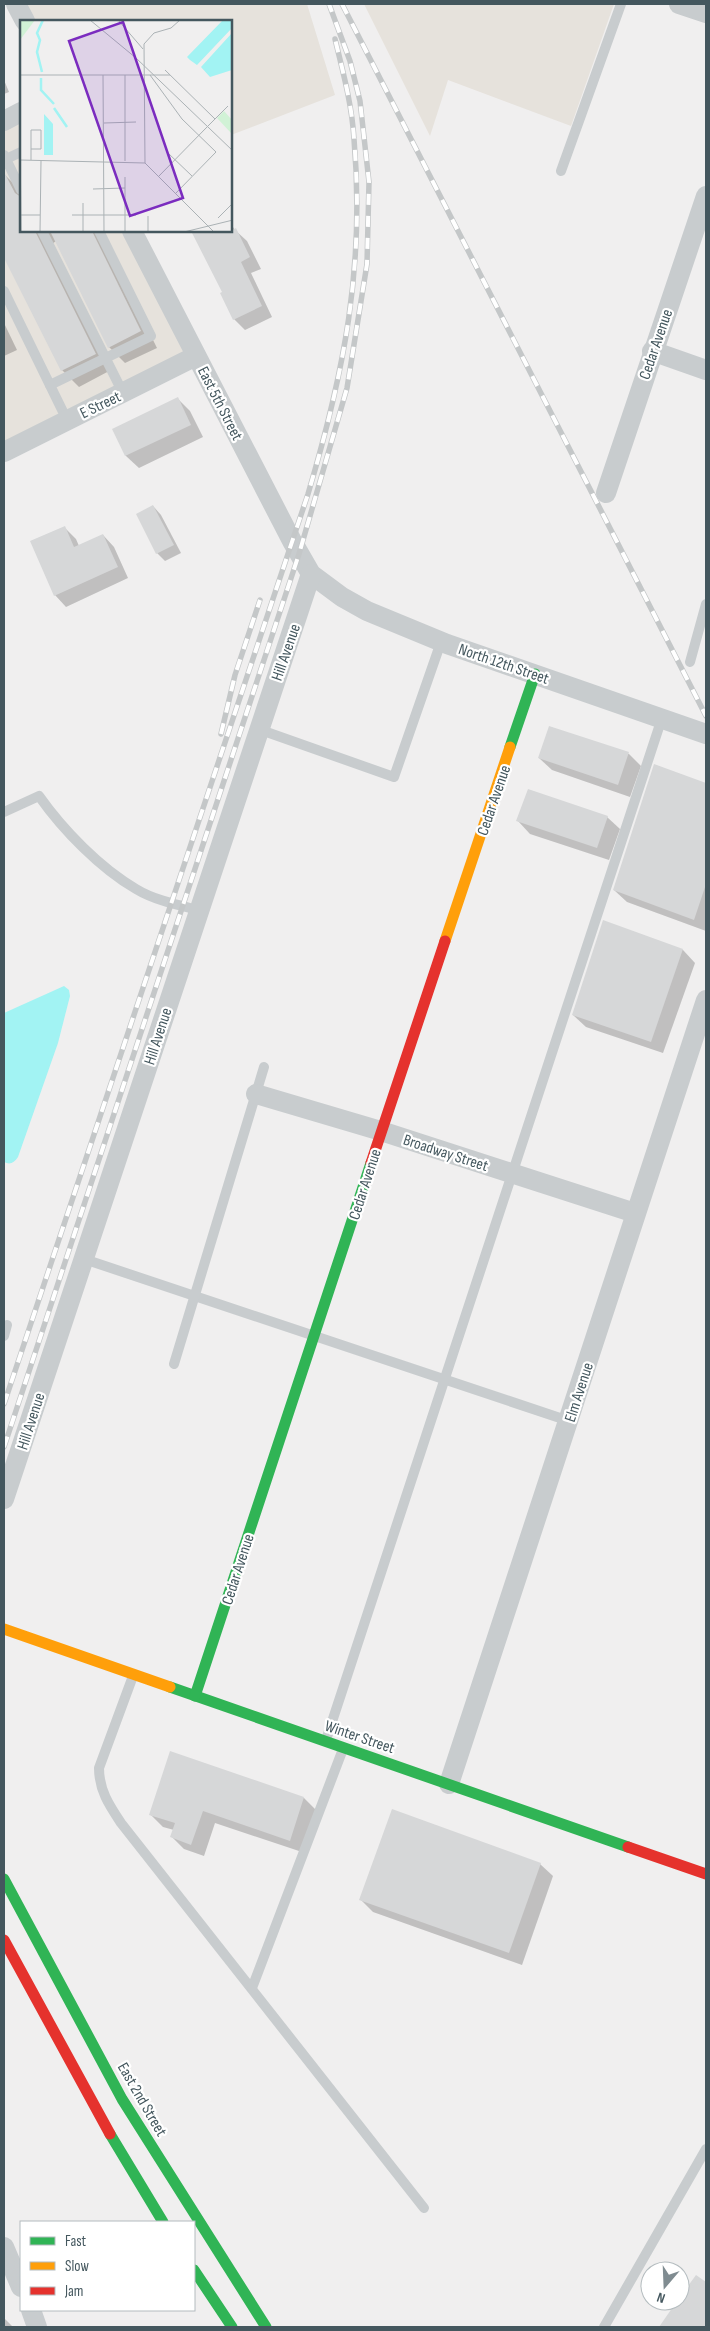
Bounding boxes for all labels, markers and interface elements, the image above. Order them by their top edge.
inset map [20,20,232,232]
street label: Cedar Avenue [636,307,677,382]
street label: East 5th Street [193,364,246,444]
street label: E Street [77,387,124,423]
street label: Hill Avenue [268,622,305,683]
street label: North 12th Street [456,640,551,689]
street label: Cedar Avenue [474,763,515,838]
street label: Hill Avenue [140,1006,177,1067]
street label: Broadway Street [401,1131,491,1176]
street label: Cedar Avenue [345,1147,386,1222]
street label: Elm Avenue [561,1360,598,1425]
street label: Hill Avenue [13,1391,50,1452]
street label: Cedar Avenue [218,1532,259,1607]
street label: Winter Street [322,1717,397,1758]
street label: East 2nd Street [113,2059,171,2140]
legend [20,2221,195,2311]
text: Fast [65,2232,87,2251]
text: Slow [65,2257,89,2276]
north arrow [640,2261,690,2311]
text: Jam [64,2282,83,2301]
text: N [655,2289,667,2307]

